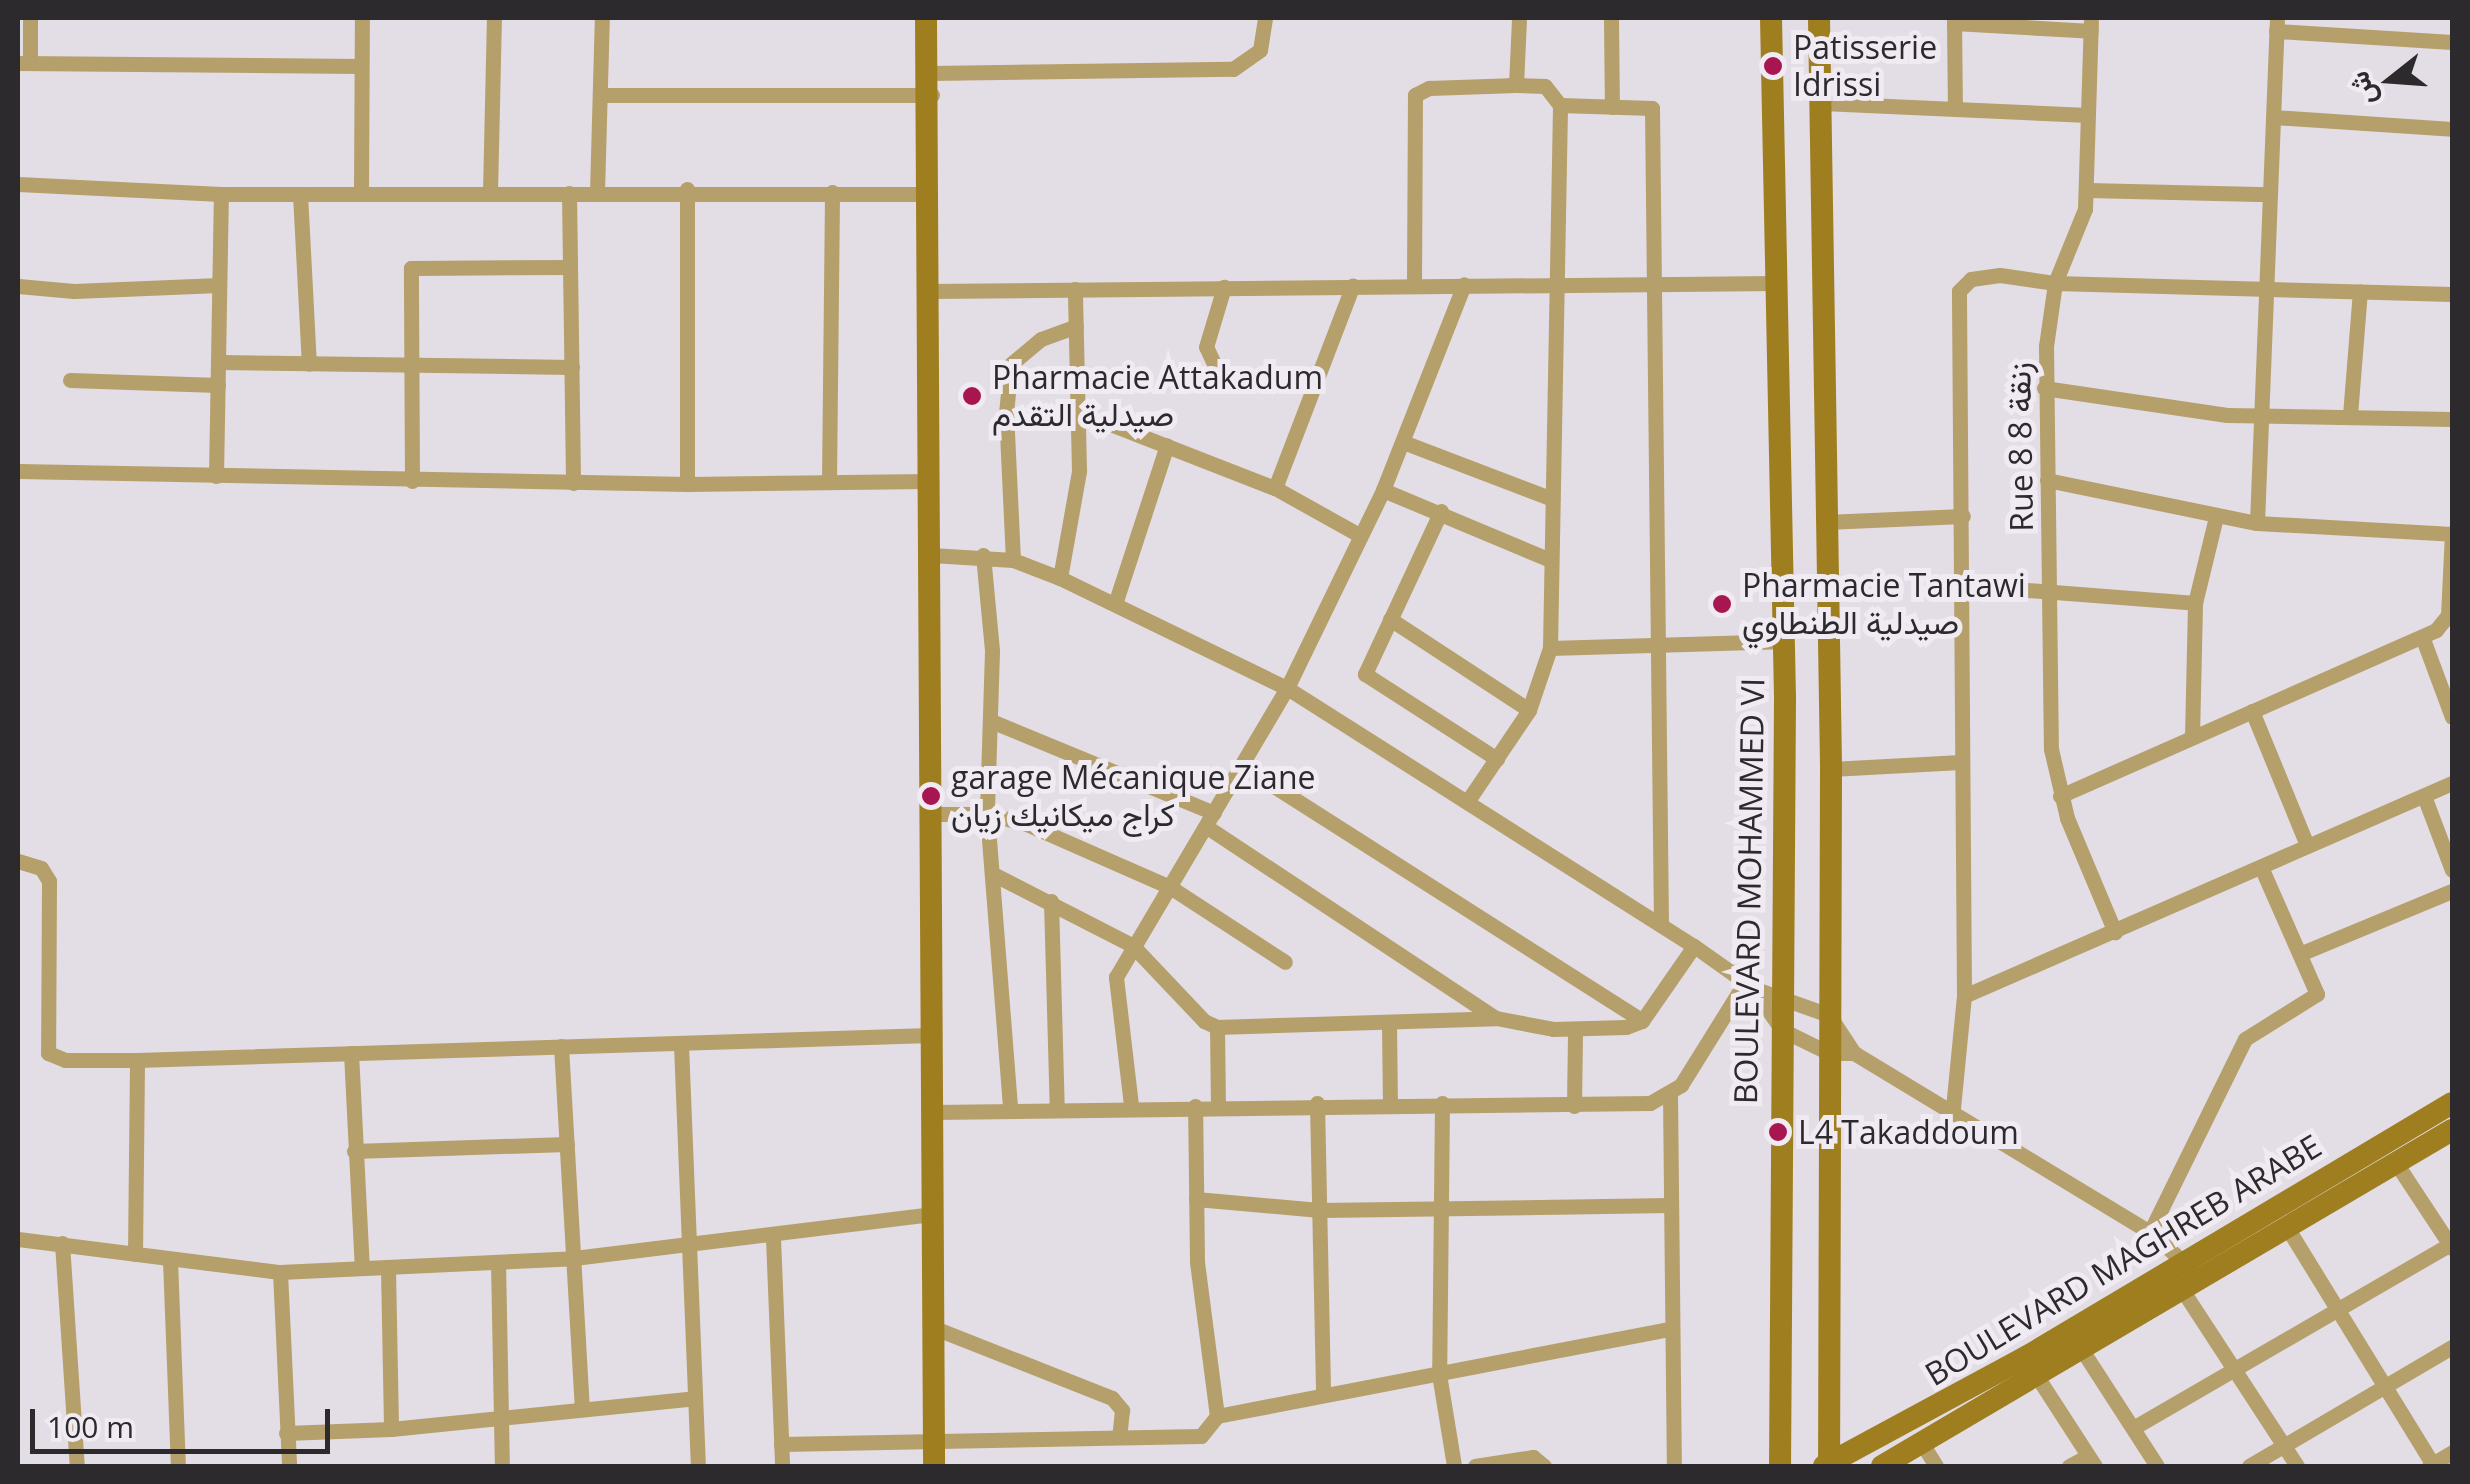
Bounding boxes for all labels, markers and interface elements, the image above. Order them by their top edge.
place label: Patisserie Idrissi [1793,29,1937,104]
north arrow [2340,30,2440,130]
marker: Patisserie Idrissi [1762,55,1784,77]
text: ش [2338,67,2384,110]
place label: Pharmacie Attakadum صيدلية التقدم [992,359,1323,434]
street label: Rue 8 8 زنقة [1999,362,2041,532]
marker: Pharmacie Attakadum صيدلية التقدم [961,385,983,407]
place label: Pharmacie Tantawi صيدلية الطنطاوي [1742,567,2026,642]
marker: Pharmacie Tantawi صيدلية الطنطاوي [1711,593,1733,615]
street label: BOULEVARD MOHAMMED VI [1726,678,1772,1104]
place label: garage Mécanique Ziane كراج ميكانيك زيان [951,759,1315,834]
marker: garage Mécanique Ziane كراج ميكانيك زيان [920,785,942,807]
place label: L4 Takaddoum [1798,1113,2019,1151]
marker: L4 Takaddoum [1767,1121,1789,1143]
street label: BOULEVARD MAGHREB ARABE [1918,1126,2328,1394]
scale bar [35,1389,335,1451]
text: 100 m [47,1406,134,1447]

